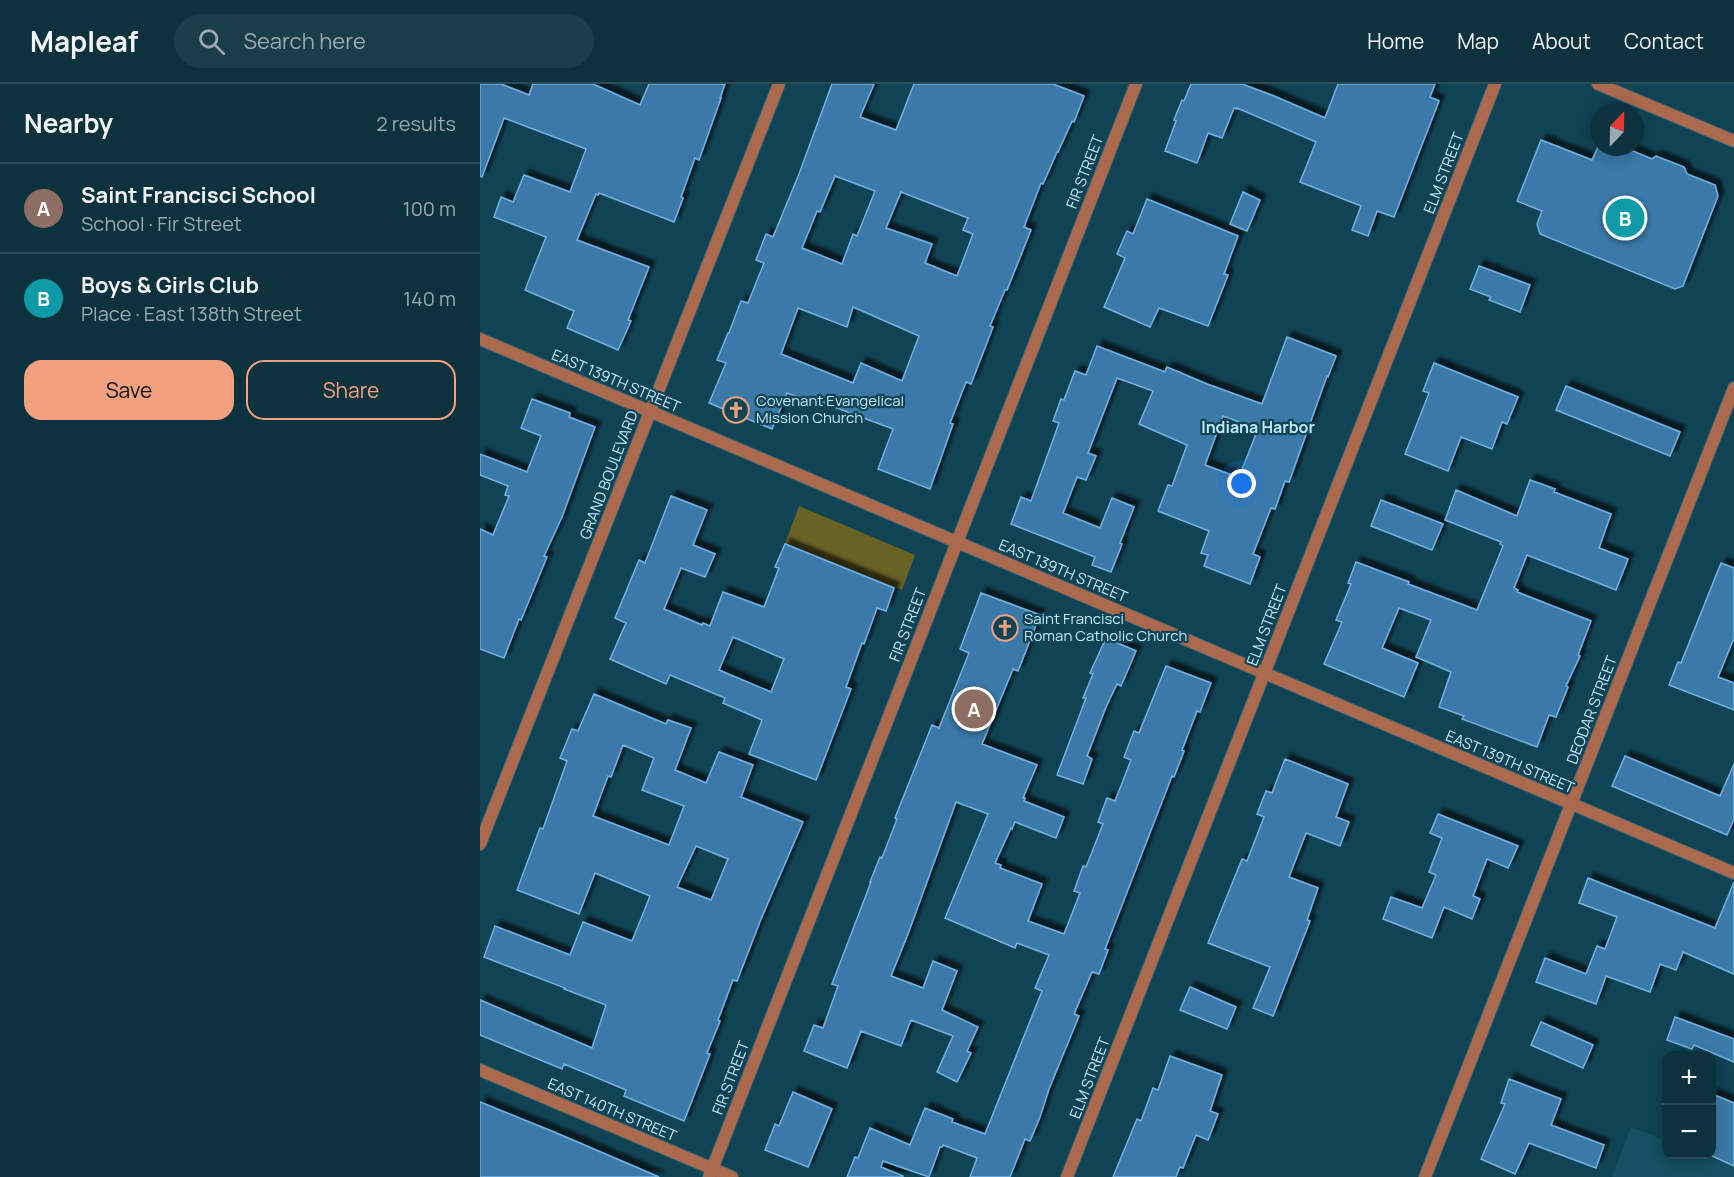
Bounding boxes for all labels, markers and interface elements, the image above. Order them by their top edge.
search box [174,14,594,68]
text: Mapleaf [30,22,138,60]
icon: search [195,25,228,58]
text: Search here [243,26,366,56]
text: Home [1367,27,1424,55]
text: Map [1457,27,1499,55]
text: About [1532,27,1591,55]
text: Contact [1624,27,1704,55]
north arrow [1590,102,1644,156]
text: Nearby [24,105,113,141]
text: 2 results [376,110,456,137]
street label: ELM STREET [1418,129,1469,217]
street label: FIR STREET [1061,132,1108,212]
text: Saint Francisci School [81,180,316,210]
text: A [37,195,50,222]
text: 100 m [403,195,456,222]
pin: B [1606,196,1644,240]
text: School · Fir Street [81,210,242,237]
text: Boys & Girls Club [81,270,259,300]
text: B [37,285,50,312]
text: 140 m [403,285,456,312]
text: Place · East 138th Street [81,300,302,327]
street label: EAST 139TH STREET [549,344,684,417]
button: Save [24,360,234,420]
button: Share [246,360,456,420]
place label: Covenant Evangelical Mission Church [756,390,904,428]
church icon: Covenant Evangelical Mission Church [721,395,751,425]
street label: GRAND BOULEVARD [574,407,643,542]
district label: Indiana Harbor [1201,416,1315,438]
your location [1227,469,1256,498]
street label: EAST 139TH STREET [996,534,1131,607]
street label: ELM STREET [1241,581,1292,669]
street label: FIR STREET [884,585,931,665]
place label: Saint Francisci Roman Catholic Church [1024,608,1188,646]
church icon: Saint Francisci Roman Catholic Church [990,613,1020,643]
street label: DEODAR STREET [1561,653,1622,767]
pin: A [954,686,994,732]
street label: EAST 139TH STREET [1443,725,1578,798]
street label: ELM STREET [1064,1034,1115,1122]
street label: FIR STREET [707,1038,754,1118]
map controls [1662,1051,1716,1159]
button: + [1662,1051,1716,1105]
street label: EAST 140TH STREET [544,1073,680,1146]
button: − [1662,1105,1716,1159]

